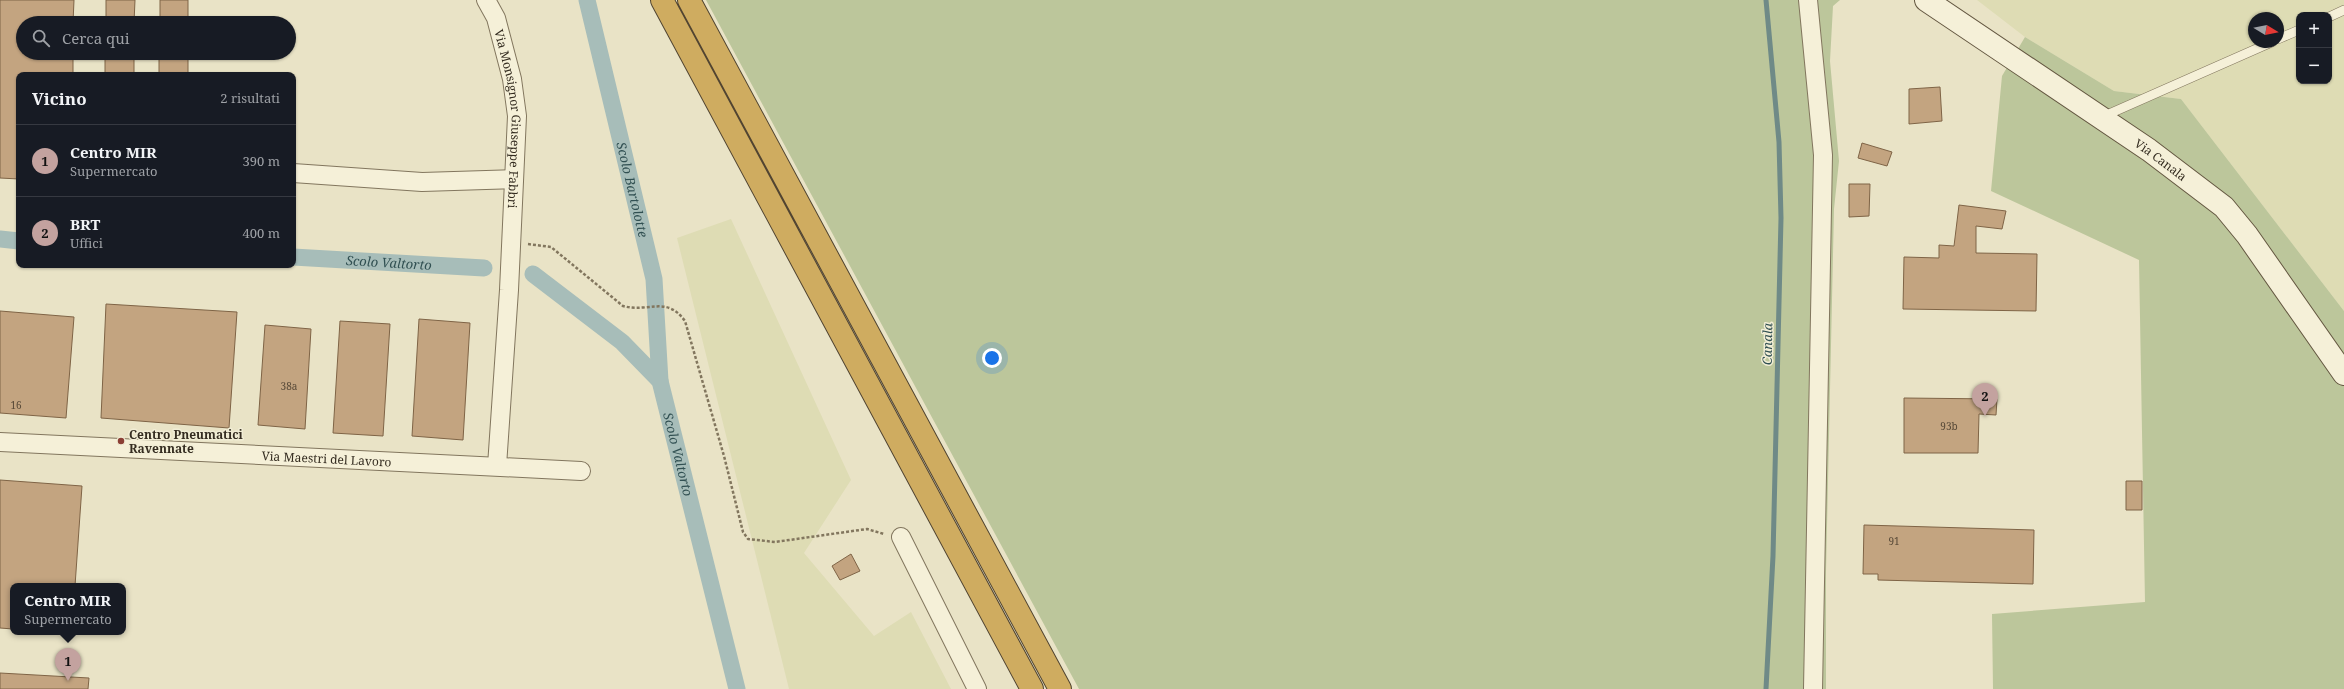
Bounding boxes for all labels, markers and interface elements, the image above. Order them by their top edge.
north arrow [2248,12,2284,48]
map controls [2296,12,2332,84]
button: + [2296,12,2332,48]
search box [16,16,296,60]
icon: search [30,27,52,49]
street label: Via Monsignor Giuseppe Fabbri [491,27,526,209]
text: Cerca qui [62,28,130,48]
button: − [2296,48,2332,84]
text: Vicino [32,87,87,110]
text: 2 risultati [220,89,280,107]
street label: Via Canala [2132,134,2191,185]
water label: Scolo Bartolotte [612,140,653,240]
text: Centro MIR [70,142,157,162]
text: 1 [41,152,49,170]
text: 390 m [243,152,280,170]
text: Supermercato [70,162,158,180]
text: BRT [70,214,100,234]
text: 2 [41,224,49,242]
text: 400 m [243,224,280,242]
text: Uffici [70,234,103,252]
water label: Scolo Valtorto [345,251,432,274]
water label: Canala [1758,322,1776,365]
your location [982,348,1002,368]
house number: 38a [281,379,298,393]
pin: 2 [1972,383,1998,416]
house number: 16 [10,398,22,412]
water label: Scolo Valtorto [659,410,697,498]
house number: 93b [1940,419,1958,433]
place label: Centro Pneumatici Ravennate [129,426,243,457]
marker: Centro Pneumatici Ravennate [116,436,126,446]
street label: Via Maestri del Lavoro [261,447,392,470]
house number: 91 [1888,534,1900,548]
popup [10,583,126,635]
text: Centro MIR [24,590,111,610]
text: Supermercato [24,610,112,628]
pin: 1 [55,648,81,681]

